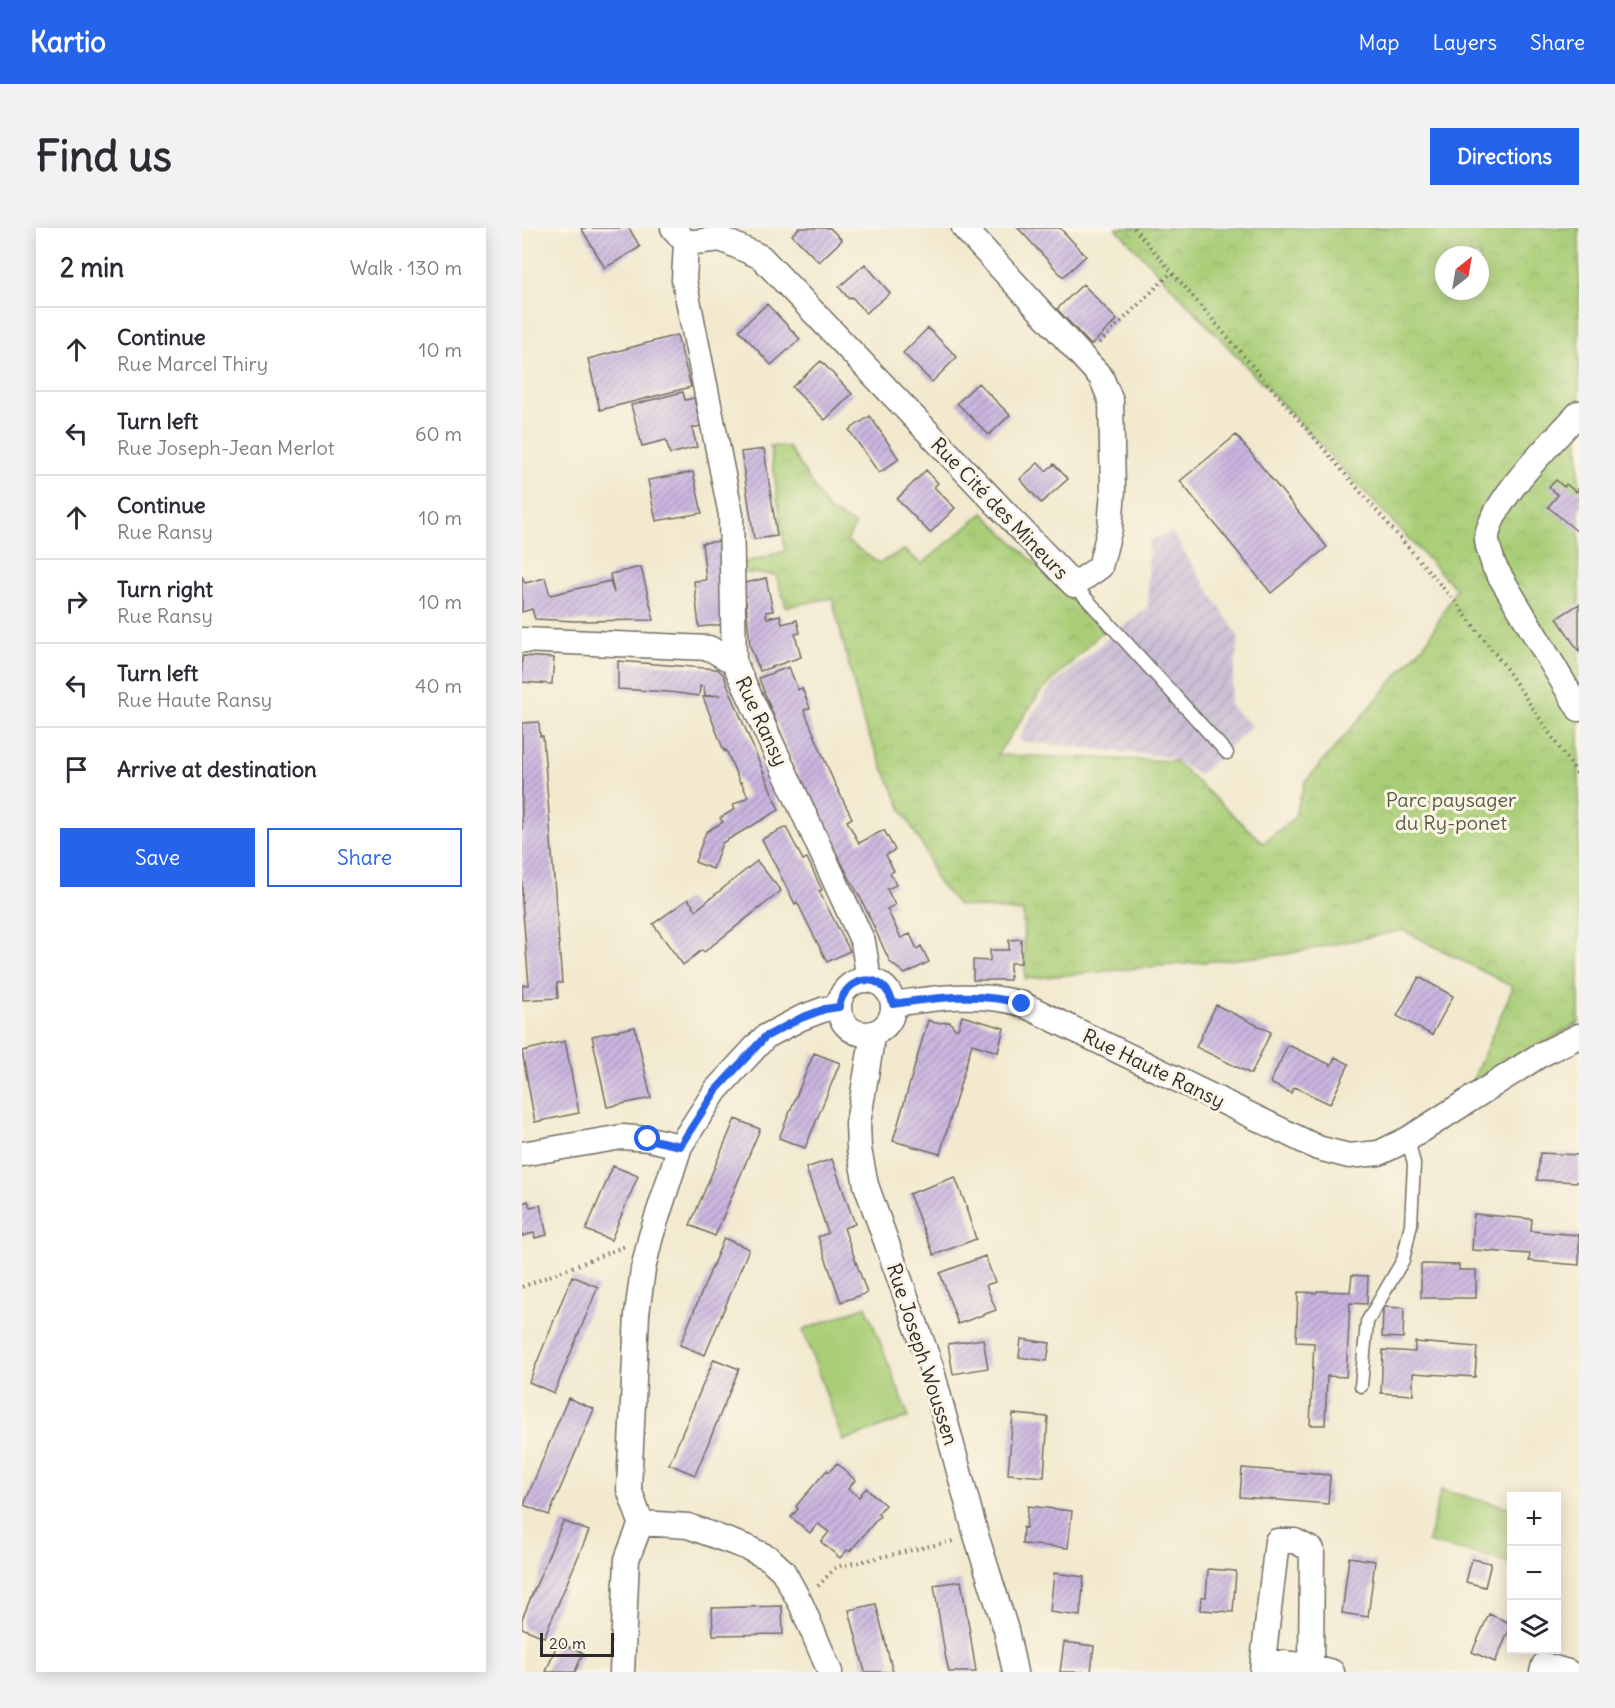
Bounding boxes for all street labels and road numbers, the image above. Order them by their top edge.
street label: Rue Cité des Mineurs [926,432,1074,584]
street label: Rue Ransy [730,672,794,770]
street label: Rue Haute Ransy [1079,1023,1229,1113]
street label: Rue Joseph Woussen [882,1260,964,1448]

